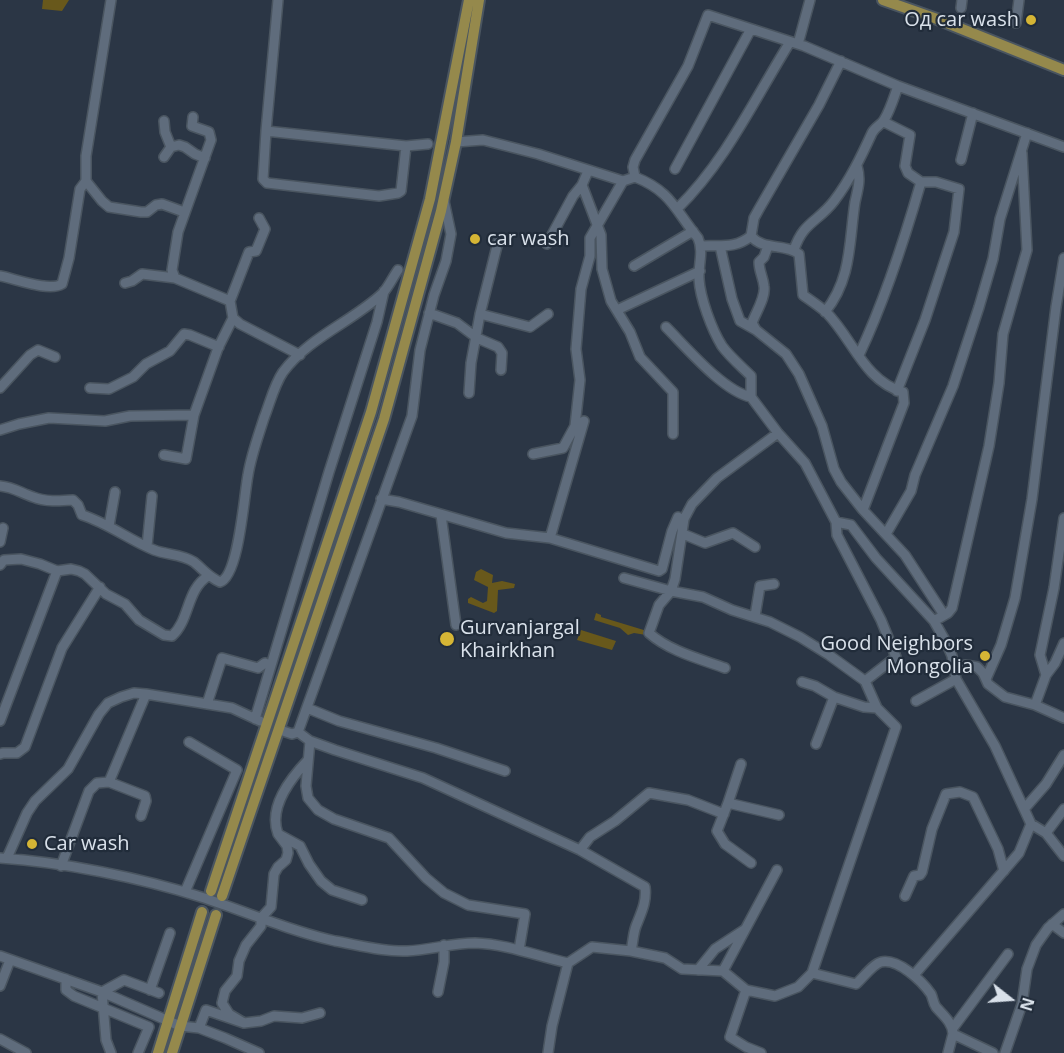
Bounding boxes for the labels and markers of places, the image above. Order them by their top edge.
place label: Од car wash [904,8,1019,32]
marker: Од car wash [1024,13,1038,27]
place label: car wash [487,227,569,251]
marker: car wash [468,232,482,246]
place label: Gurvanjargal Khairkhan [460,616,580,663]
marker: Gurvanjargal Khairkhan [438,630,456,648]
place label: Good Neighbors Mongolia [821,632,973,679]
marker: Good Neighbors Mongolia [978,649,992,663]
place label: Car wash [44,832,129,856]
marker: Car wash [25,837,39,851]

